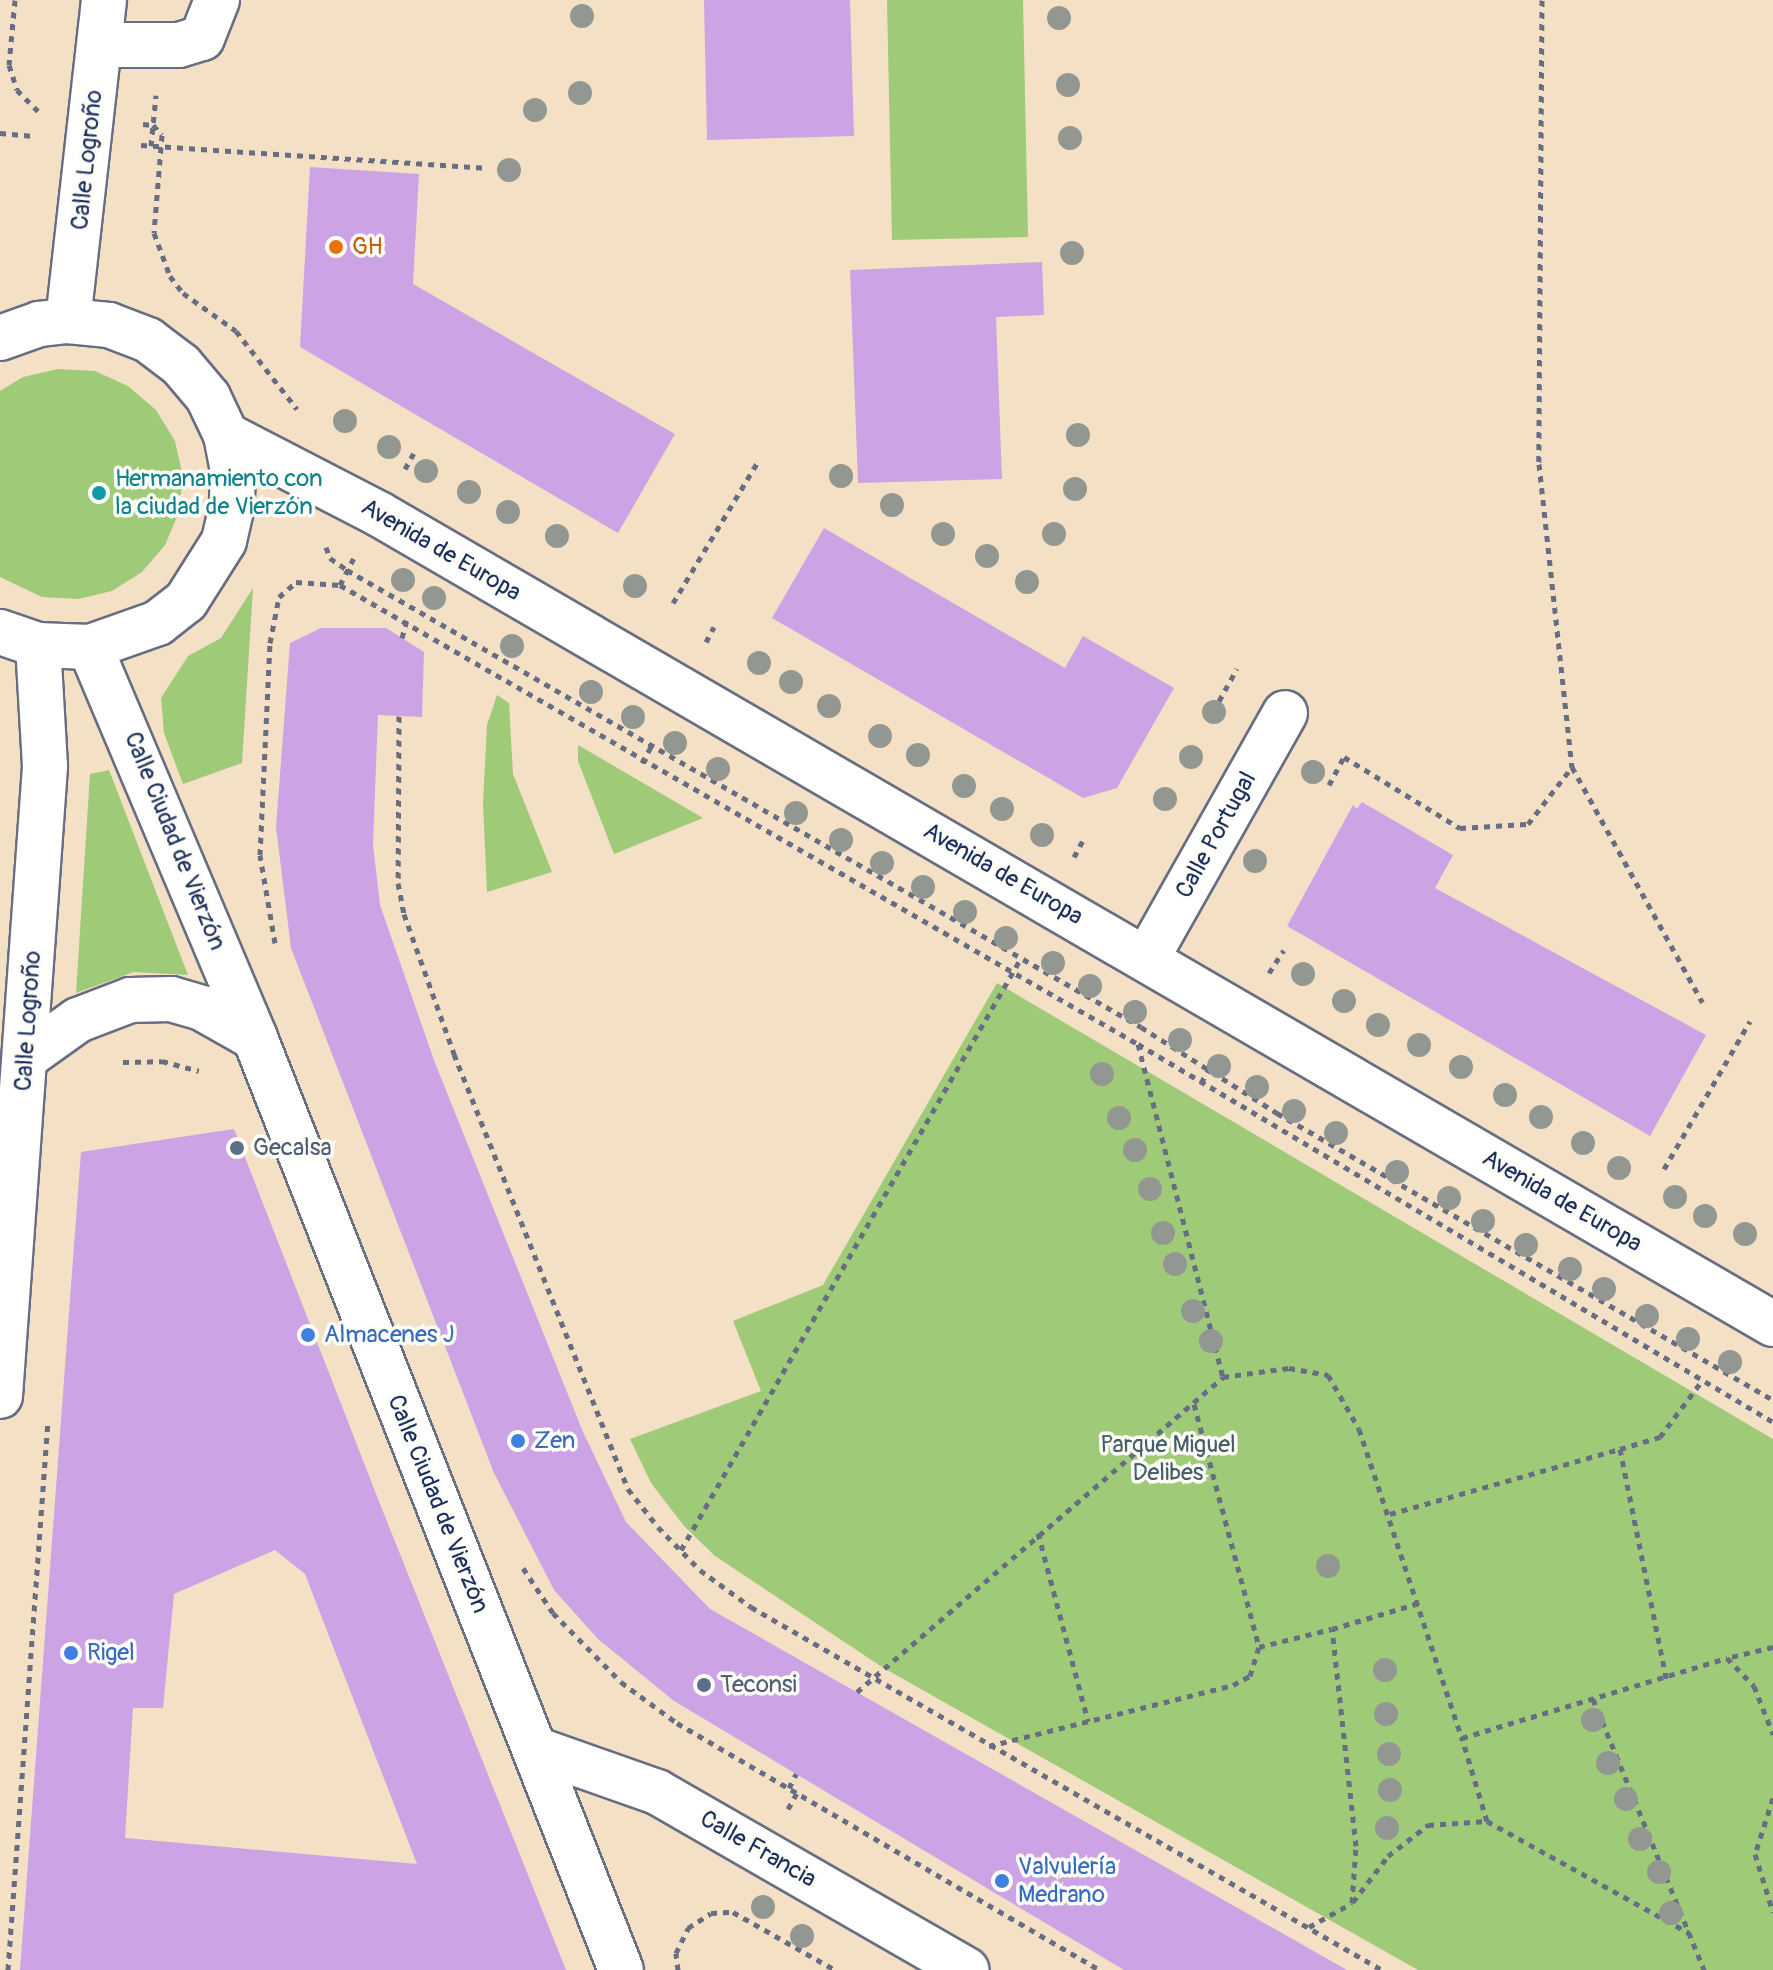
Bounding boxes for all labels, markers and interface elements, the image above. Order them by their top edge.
street label: Calle Logroño [65,89,109,231]
place label: GH [352,233,383,261]
marker: GH [327,238,345,256]
place label: Hermanamiento con la ciudad de Vierzón [115,465,323,521]
marker: Hermanamiento con la ciudad de Vierzón [90,484,108,502]
street label: Avenida de Europa [356,493,526,607]
street label: Calle Ciudad de Vierzón [118,728,232,954]
street label: Calle Portugal [1170,767,1262,903]
street label: Avenida de Europa [918,817,1088,931]
street label: Calle Logroño [9,950,47,1092]
place label: Gecalsa [253,1134,332,1162]
marker: Gecalsa [228,1139,246,1157]
street label: Avenida de Europa [1477,1144,1647,1258]
place label: Almacenes J [324,1321,454,1349]
marker: Almacenes J [299,1326,317,1344]
street label: Calle Ciudad de Vierzón [381,1391,495,1617]
place label: Zen [534,1427,575,1455]
park label: Parque Miguel Delibes [1100,1431,1236,1487]
marker: Zen [509,1432,527,1450]
place label: Rigel [87,1639,135,1667]
marker: Rigel [62,1644,80,1662]
place label: Teconsi [720,1671,797,1699]
marker: Teconsi [695,1676,713,1694]
street label: Calle Francia [695,1804,821,1894]
place label: Valvulería Medrano [1018,1853,1116,1909]
marker: Valvulería Medrano [993,1872,1011,1890]

